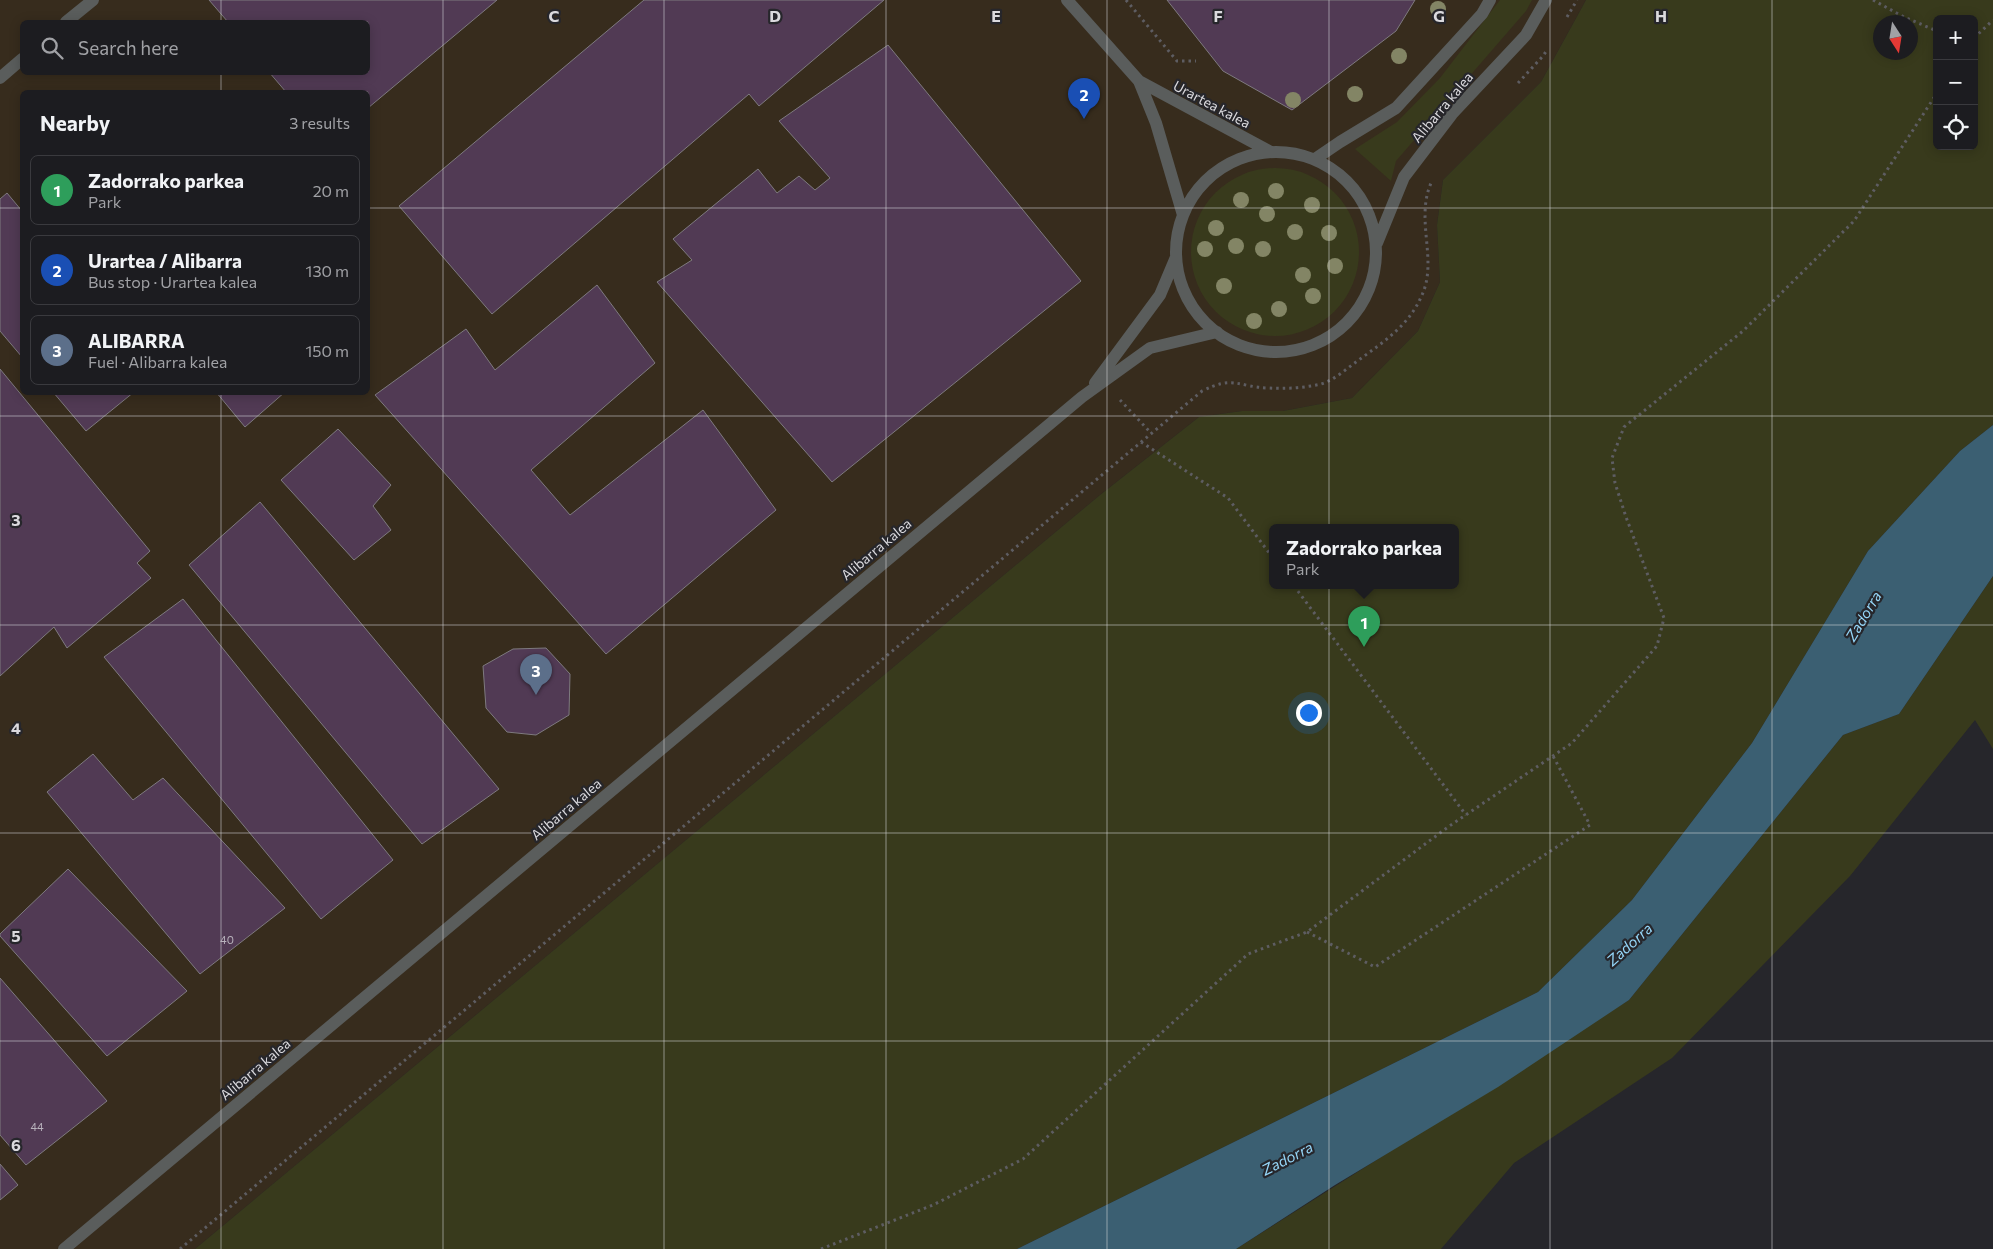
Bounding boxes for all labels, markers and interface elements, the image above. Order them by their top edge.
text: C [549,6,560,25]
text: D [769,6,781,25]
text: E [991,6,1001,25]
text: F [1213,6,1223,25]
text: G [1433,6,1445,25]
text: H [1655,6,1667,25]
north arrow [1873,15,1918,60]
map controls [1933,15,1978,150]
button: + [1933,15,1978,60]
search box [20,20,370,75]
icon: search [38,34,66,62]
text: Search here [78,36,178,59]
button: − [1933,60,1978,105]
street label: Alibarra kalea [1408,68,1476,146]
street label: Urartea kalea [1171,77,1253,131]
pin: 2 [1068,78,1100,119]
button: locate [1933,105,1978,150]
text: Nearby [40,110,110,135]
text: 3 results [289,113,350,132]
text: Zadorrako parkea [88,169,244,192]
text: 1 [53,181,61,200]
text: 20 m [313,181,349,200]
text: Park [88,192,121,211]
text: Urartea / Alibarra [88,249,242,272]
text: 2 [52,261,62,280]
text: 130 m [306,261,349,280]
text: Bus stop · Urartea kalea [88,272,257,291]
text: ALIBARRA [88,329,185,352]
text: 3 [52,341,62,360]
text: 150 m [306,341,349,360]
text: Fuel · Alibarra kalea [88,352,227,371]
text: 3 [11,510,21,529]
street label: Alibarra kalea [837,515,915,583]
popup [1269,524,1459,589]
text: Zadorrako parkea [1286,536,1442,559]
text: Park [1286,559,1320,578]
water label: Zadorra [1841,588,1885,645]
pin: 1 [1348,606,1380,647]
pin: 3 [520,654,552,695]
your location [1296,700,1322,726]
text: 4 [11,718,21,737]
street label: Alibarra kalea [527,775,605,843]
water label: Zadorra [1602,919,1656,970]
text: 5 [11,926,21,945]
house number: 40 [220,933,234,946]
street label: Alibarra kalea [216,1035,294,1103]
house number: 44 [30,1120,44,1133]
text: 6 [11,1135,21,1154]
water label: Zadorra [1257,1137,1316,1179]

